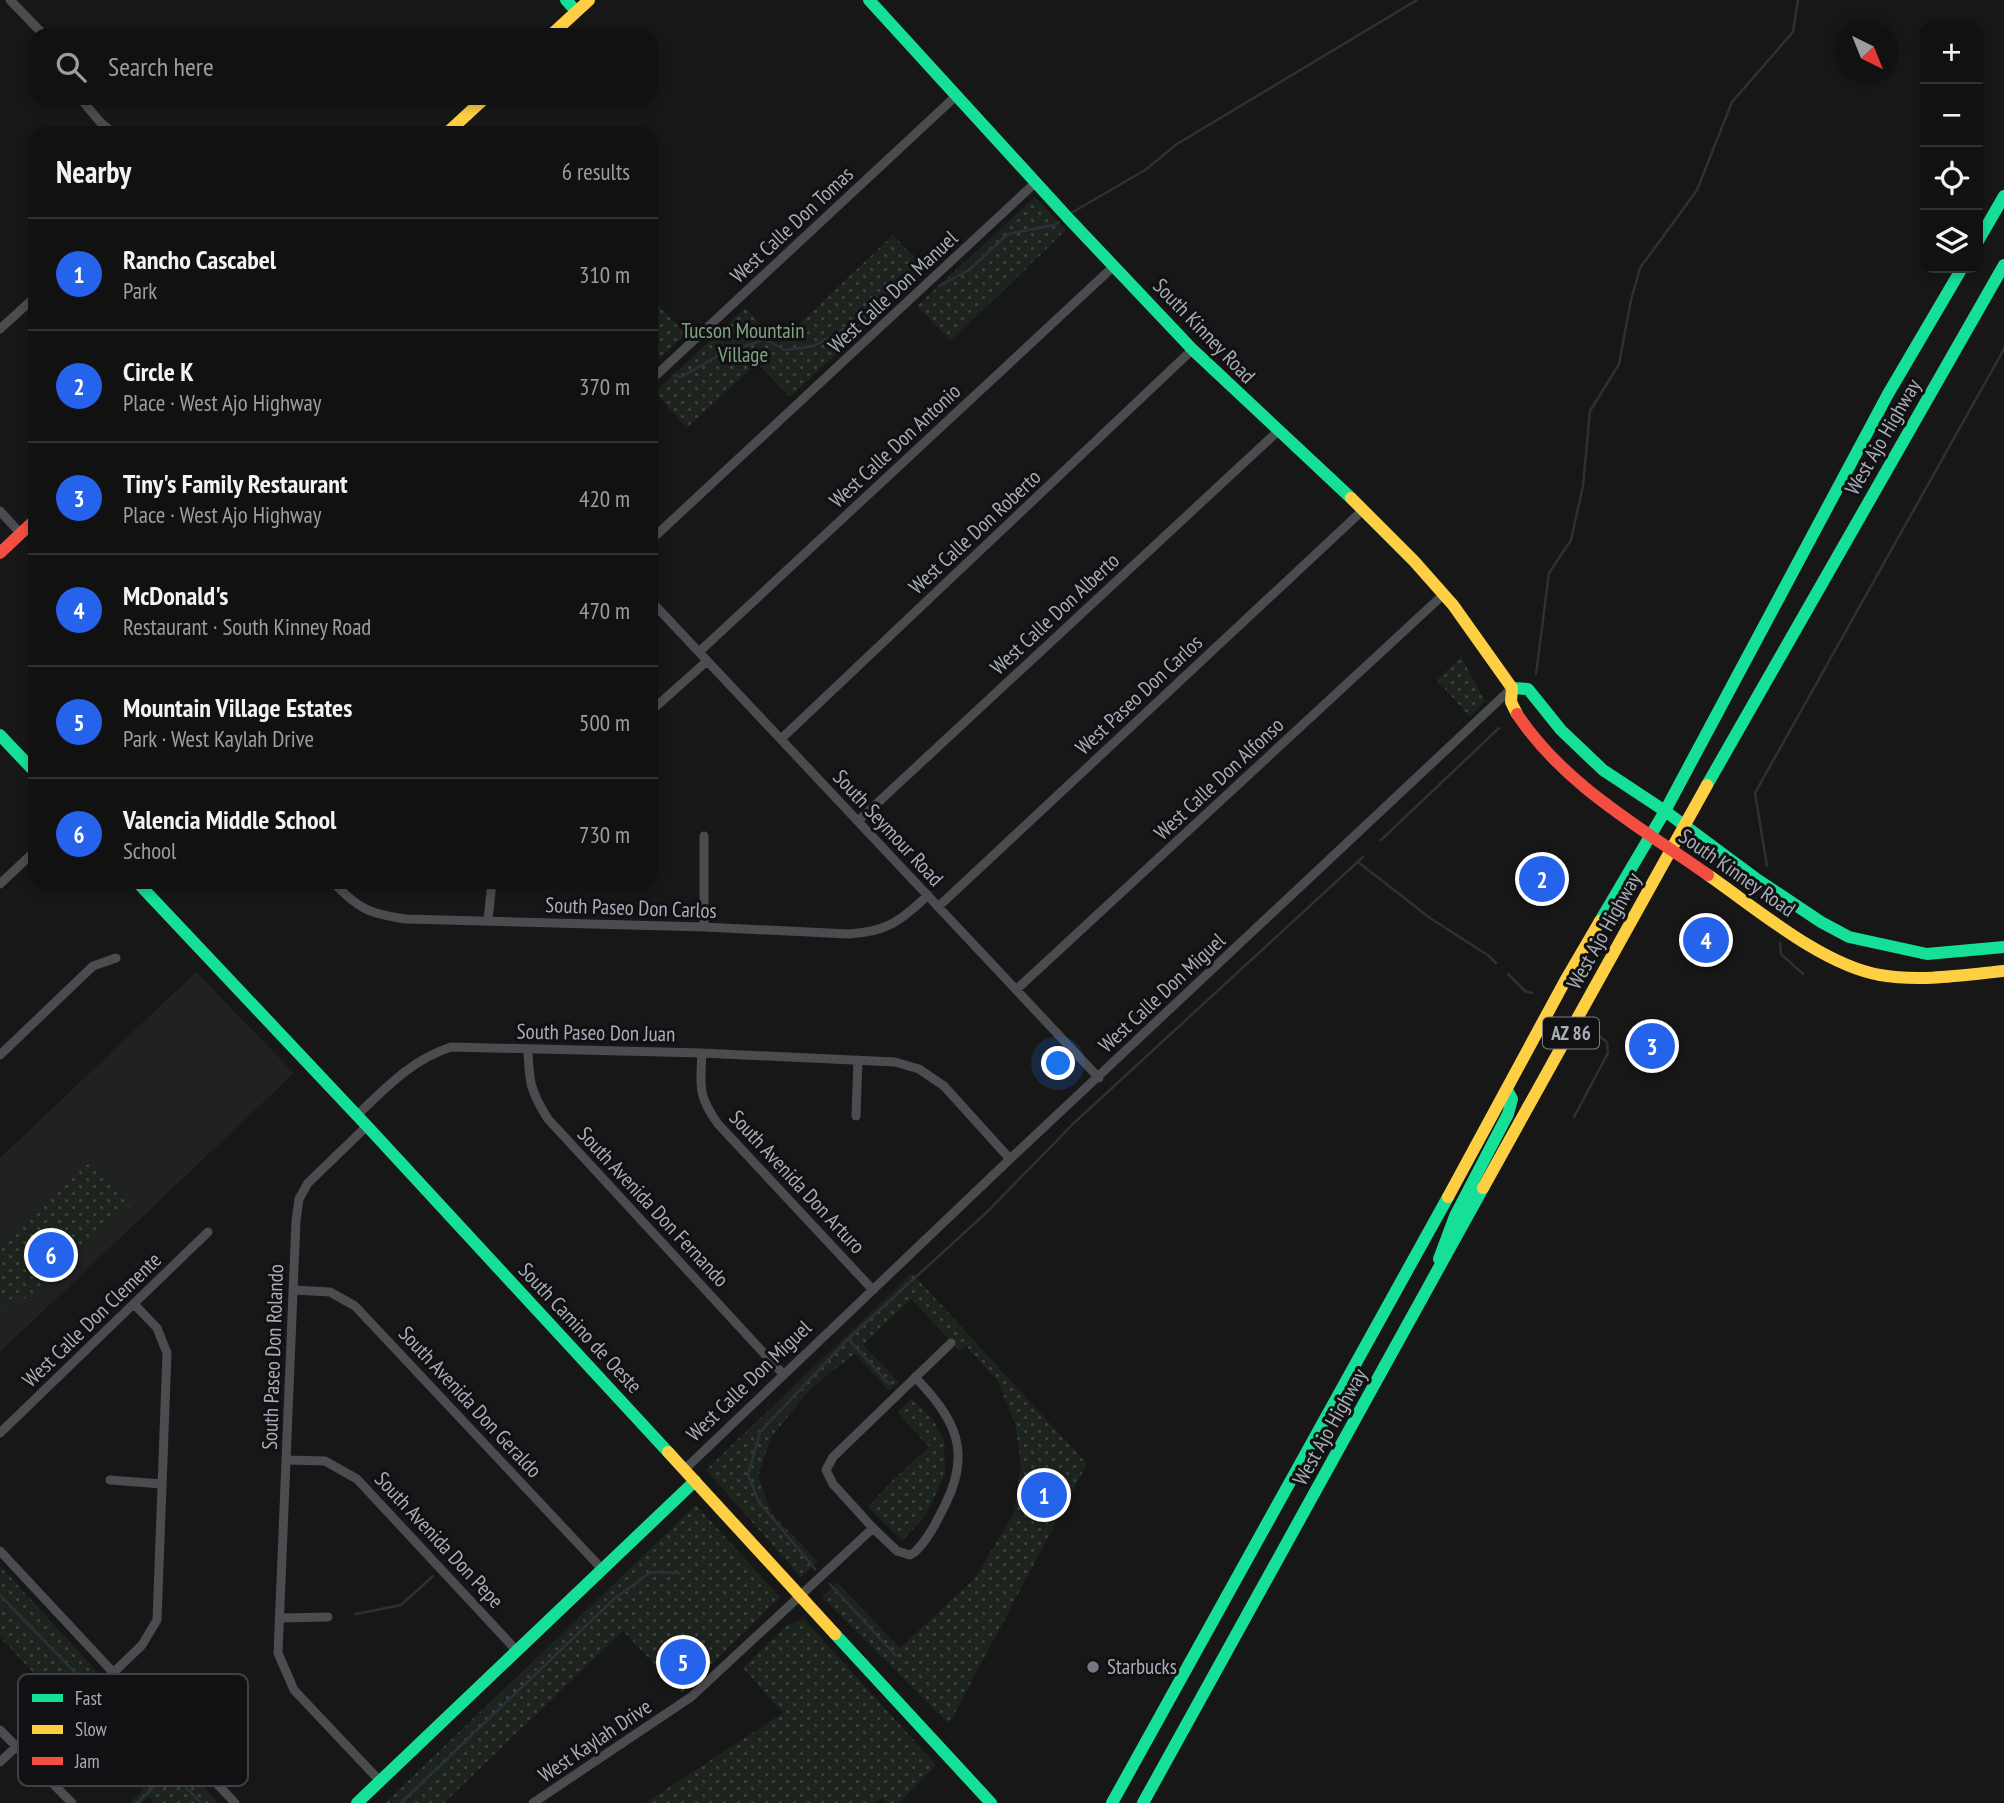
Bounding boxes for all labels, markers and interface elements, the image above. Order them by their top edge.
north arrow [1836,21,1899,84]
map controls [1920,21,1983,273]
button: + [1920,21,1983,84]
search box [28,28,658,105]
icon: search [52,48,90,86]
text: Search here [108,50,214,83]
button: − [1920,84,1983,147]
button: locate [1920,147,1983,210]
text: Nearby [56,152,131,191]
text: 6 results [562,157,630,186]
street label: West Calle Don Tomas [724,161,859,289]
button: layers [1920,210,1983,273]
street label: West Calle Don Manuel [822,225,963,359]
text: Rancho Cascabel [123,243,276,276]
text: 1 [74,260,85,289]
text: 310 m [579,260,630,289]
street label: South Kinney Road [1147,272,1261,389]
text: Park [123,276,157,305]
park label: Tucson Mountain Village [682,317,804,368]
text: Circle K [123,355,194,388]
text: 2 [74,372,85,401]
text: 370 m [579,372,630,401]
street label: West Ajo Highway [1838,374,1927,500]
street label: West Calle Don Antonio [823,378,966,513]
text: Place · West Ajo Highway [123,388,321,417]
street label: West Calle Don Roberto [903,464,1046,600]
text: Tiny's Family Restaurant [123,467,347,500]
text: 3 [74,484,85,513]
text: 420 m [579,484,630,513]
text: Place · West Ajo Highway [123,500,321,529]
street label: West Calle Don Alberto [984,547,1125,680]
text: McDonald's [123,579,228,612]
text: 4 [74,596,85,625]
text: 470 m [579,596,630,625]
text: Restaurant · South Kinney Road [123,612,371,641]
street label: West Paseo Don Carlos [1069,629,1208,760]
text: Mountain Village Estates [123,691,352,724]
text: 5 [74,708,85,737]
text: 500 m [579,708,630,737]
street label: West Calle Don Alfonso [1148,712,1289,846]
text: Park · West Kaylah Drive [123,724,314,753]
street label: South Seymour Road [827,764,949,892]
text: Valencia Middle School [123,803,336,836]
text: 6 [74,820,85,849]
text: 730 m [579,820,630,849]
street label: South Kinney Road [1674,823,1801,923]
text: School [123,836,176,865]
pin: 2 [1519,853,1565,905]
street label: West Ajo Highway [1560,867,1647,994]
street label: South Paseo Don Carlos [545,891,717,924]
pin: 4 [1683,914,1729,966]
street label: West Calle Don Miguel [1093,927,1231,1058]
street label: South Paseo Don Juan [516,1018,676,1047]
road number: AZ 86 [1543,1018,1599,1049]
pin: 3 [1629,1020,1675,1072]
your location [1041,1046,1075,1080]
street label: South Avenida Don Arturo [724,1104,871,1259]
street label: South Avenida Don Fernando [572,1121,735,1293]
pin: 6 [28,1229,74,1281]
street label: West Calle Don Clemente [17,1246,167,1393]
street label: South Camino de Oeste [513,1257,648,1399]
street label: South Paseo Don Rolando [256,1264,289,1450]
street label: West Calle Don Miguel [680,1314,817,1447]
street label: South Avenida Don Geraldo [393,1320,548,1483]
street label: West Ajo Highway [1286,1363,1373,1490]
street label: South Avenida Don Pepe [369,1466,510,1614]
pin: 1 [1021,1469,1067,1521]
pin: 5 [660,1636,706,1688]
place label: Starbucks [1107,1653,1177,1680]
marker: Starbucks [1085,1659,1101,1675]
legend [18,1674,248,1786]
text: Fast [75,1686,103,1710]
street label: West Kaylah Drive [533,1693,656,1788]
text: Slow [75,1717,108,1741]
text: Jam [74,1749,100,1773]

